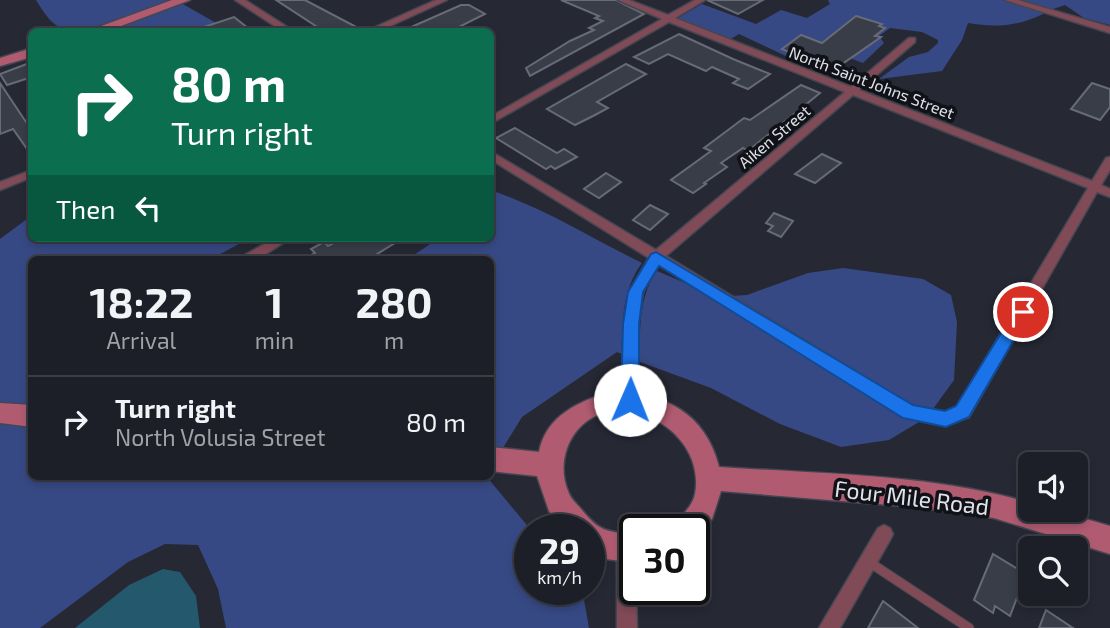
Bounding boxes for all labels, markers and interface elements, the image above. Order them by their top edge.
street label: North Saint Johns Street [787,42,957,122]
text: 80 m [171,53,286,112]
icon: right [56,56,147,147]
street label: Aiken Street [734,101,814,171]
text: Turn right [171,113,313,151]
icon: left [129,189,167,227]
text: Then [56,193,115,224]
text: 18:22 [89,276,193,326]
text: 1 [265,276,283,326]
text: 280 [355,276,433,326]
pin [993,282,1053,342]
icon: arrive [1004,293,1042,331]
text: Arrival [106,326,176,354]
text: min [255,326,294,354]
text: m [384,326,404,354]
position arrow [593,363,667,437]
text: Turn right [115,392,236,423]
icon: right [56,403,94,441]
text: 80 m [406,406,466,437]
text: North Volusia Street [115,423,325,451]
map controls [1018,452,1088,606]
button: sound [1018,452,1088,522]
street label: Four Mile Road [833,474,991,520]
speed limit sign: 30 [619,514,710,605]
text: 29 [539,529,580,571]
button: search [1018,536,1088,606]
text: km/h [537,566,582,588]

